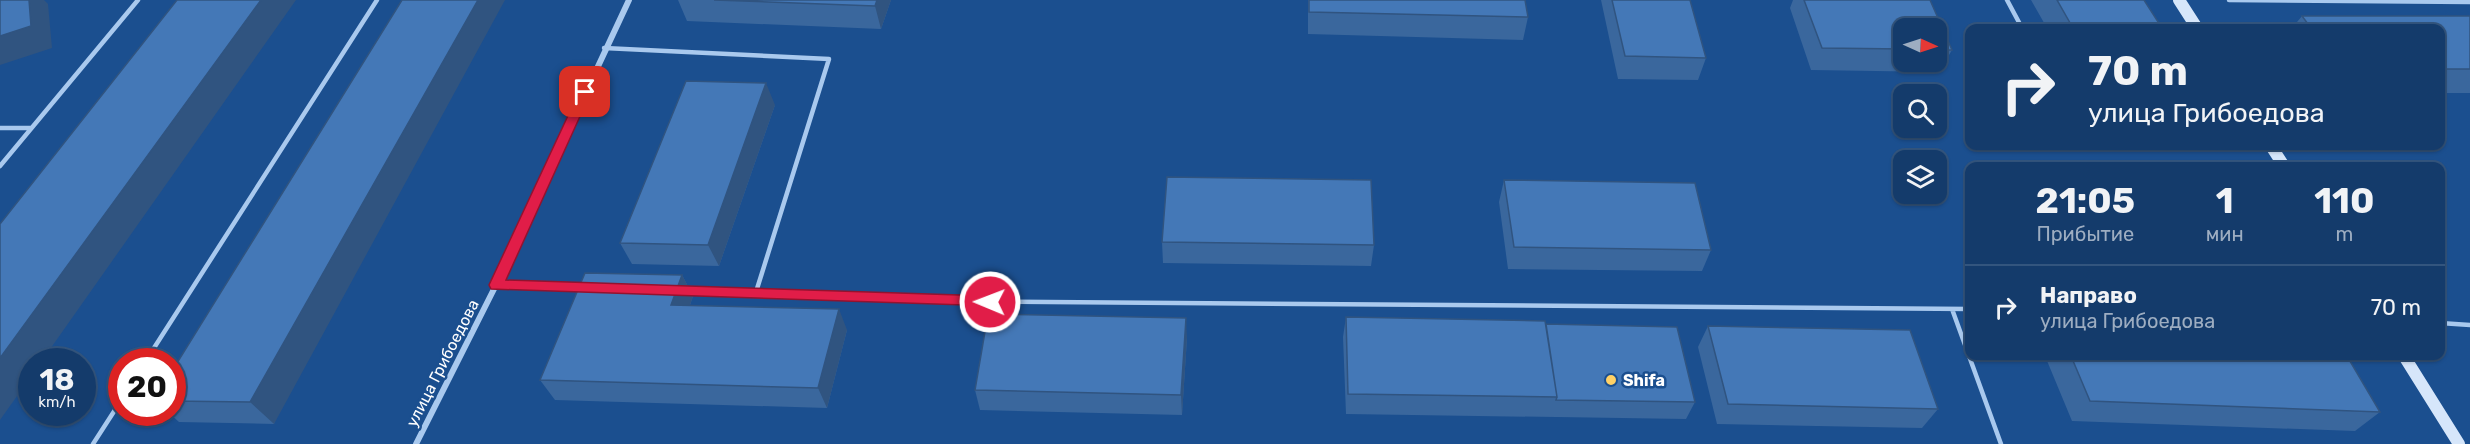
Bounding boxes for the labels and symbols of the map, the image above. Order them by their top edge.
north arrow [1893,18,1947,72]
pin [559,66,610,117]
position arrow [958,270,1022,334]
street label: улица Грибоедова [402,296,483,430]
speed limit sign: 20 [108,348,186,426]
place label: Shifa [1623,371,1665,390]
marker: Shifa [1604,373,1618,387]

